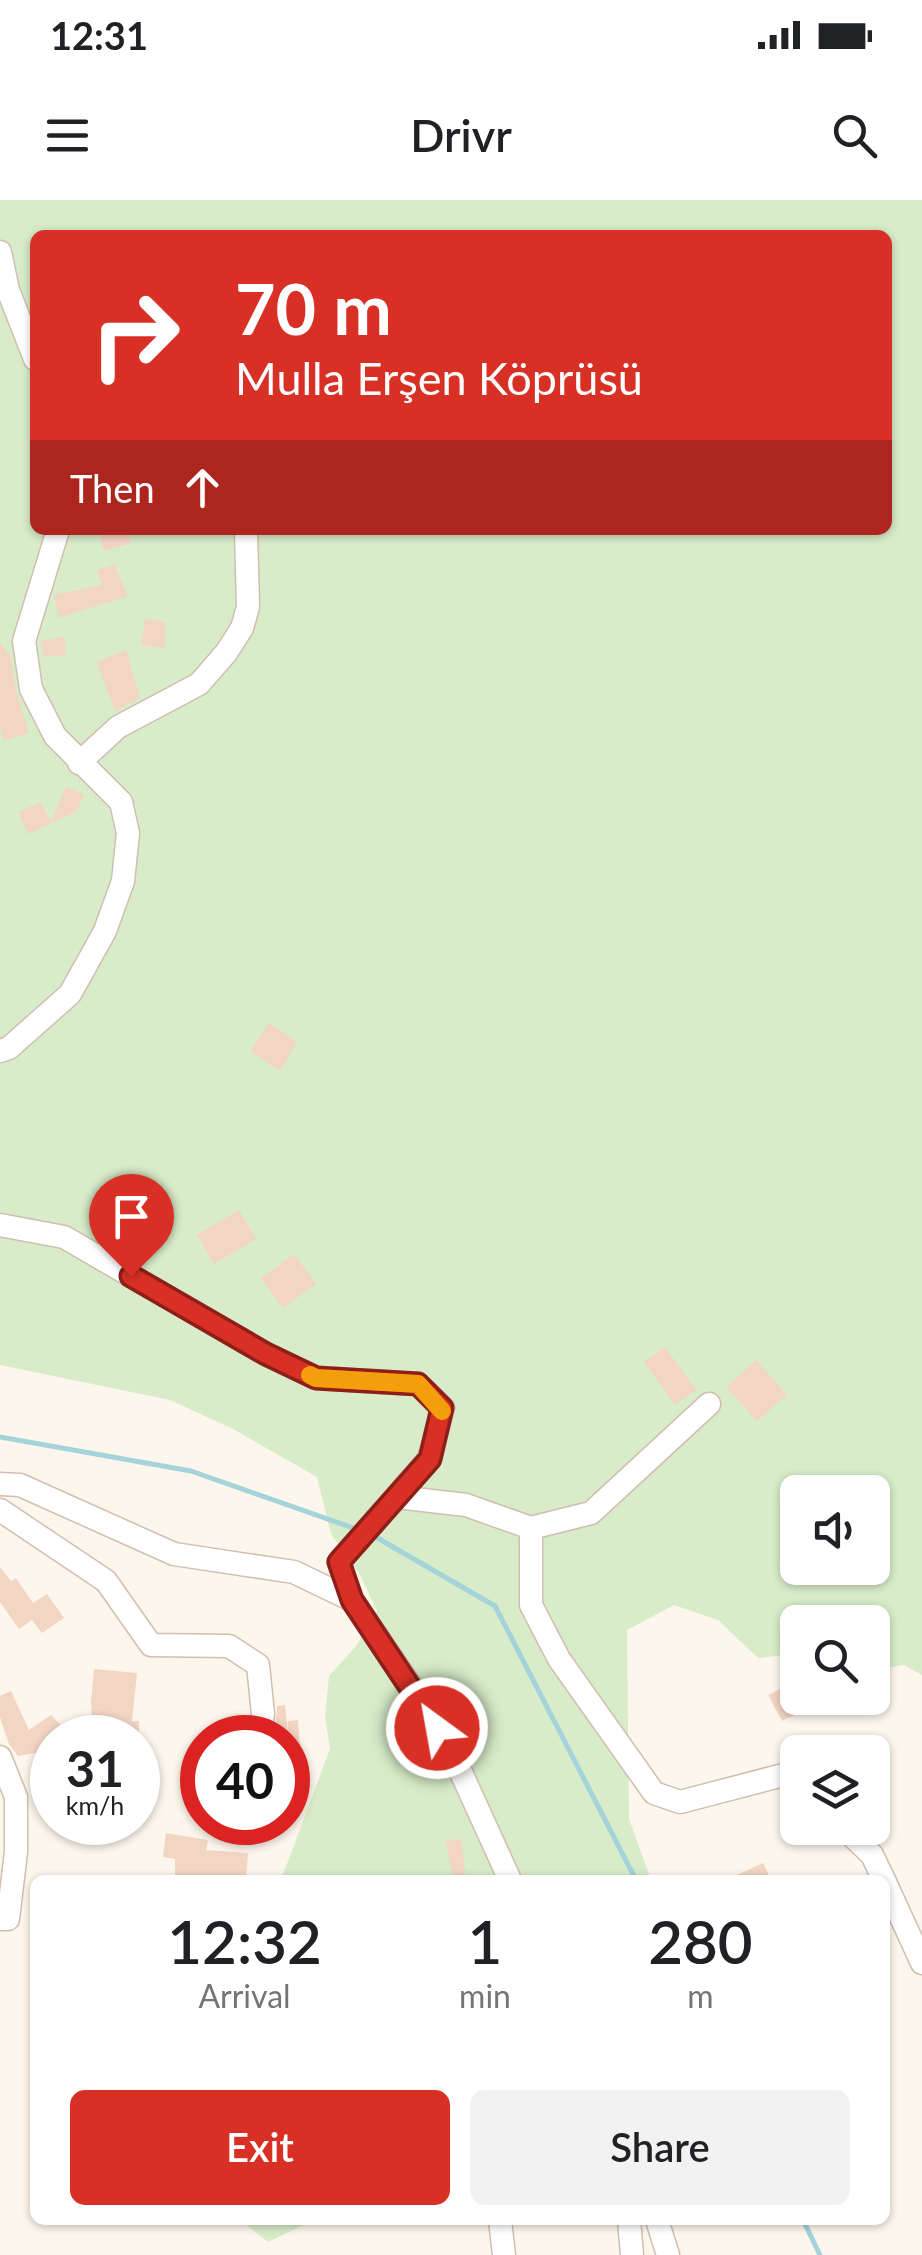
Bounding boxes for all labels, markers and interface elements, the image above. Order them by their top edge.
text: 12:31 [50,12,148,58]
icon: menu [40,108,95,163]
text: Drivr [410,108,512,162]
icon: search [827,108,882,163]
text: 70 m [235,266,392,350]
icon: right [70,270,200,400]
text: Mulla Erşen Köprüsü [235,351,643,405]
icon: ahead [175,460,230,515]
text: Then [70,465,155,511]
pin [89,1174,174,1277]
icon: arrive [104,1189,159,1244]
map controls [780,1475,890,1845]
button: sound [780,1475,890,1585]
button: search [780,1605,890,1715]
position arrow [385,1676,489,1780]
speed limit sign: 40 [180,1715,310,1845]
button: layers [780,1735,890,1845]
text: 31 [66,1738,124,1798]
text: km/h [66,1790,124,1820]
text: 12:32 [167,1905,322,1977]
text: 1 [468,1905,502,1977]
text: 280 [648,1905,753,1977]
text: Arrival [198,1976,291,2015]
text: min [459,1976,511,2015]
text: m [687,1976,714,2015]
button: Exit [70,2090,450,2205]
button: Share [470,2090,850,2205]

